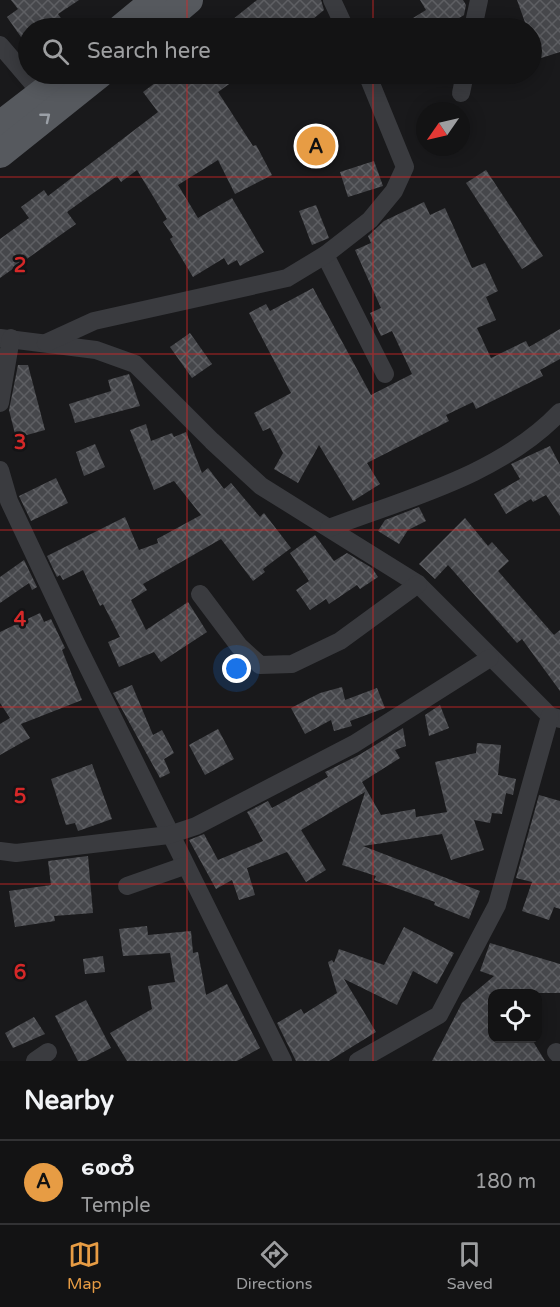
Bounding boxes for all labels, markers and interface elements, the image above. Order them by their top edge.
search box [18,18,542,84]
icon: search [39,35,72,68]
text: Search here [87,38,211,64]
north arrow [416,102,470,156]
one-way arrow [39,114,50,125]
pin: A [296,124,336,168]
text: 2 [14,254,26,278]
text: 3 [14,431,26,455]
text: 4 [14,608,27,632]
your location [222,654,251,683]
text: 5 [14,785,26,809]
text: 6 [14,961,26,985]
map controls [488,989,542,1043]
button: locate [488,989,542,1043]
text: Nearby [24,1085,114,1116]
text: စေတီ [81,1155,135,1181]
text: A [36,1170,51,1194]
text: 180 m [475,1170,536,1194]
text: Temple [81,1194,151,1218]
tab: Map [67,1238,102,1294]
tab: Directions [236,1238,312,1294]
tab: Saved [447,1238,493,1294]

